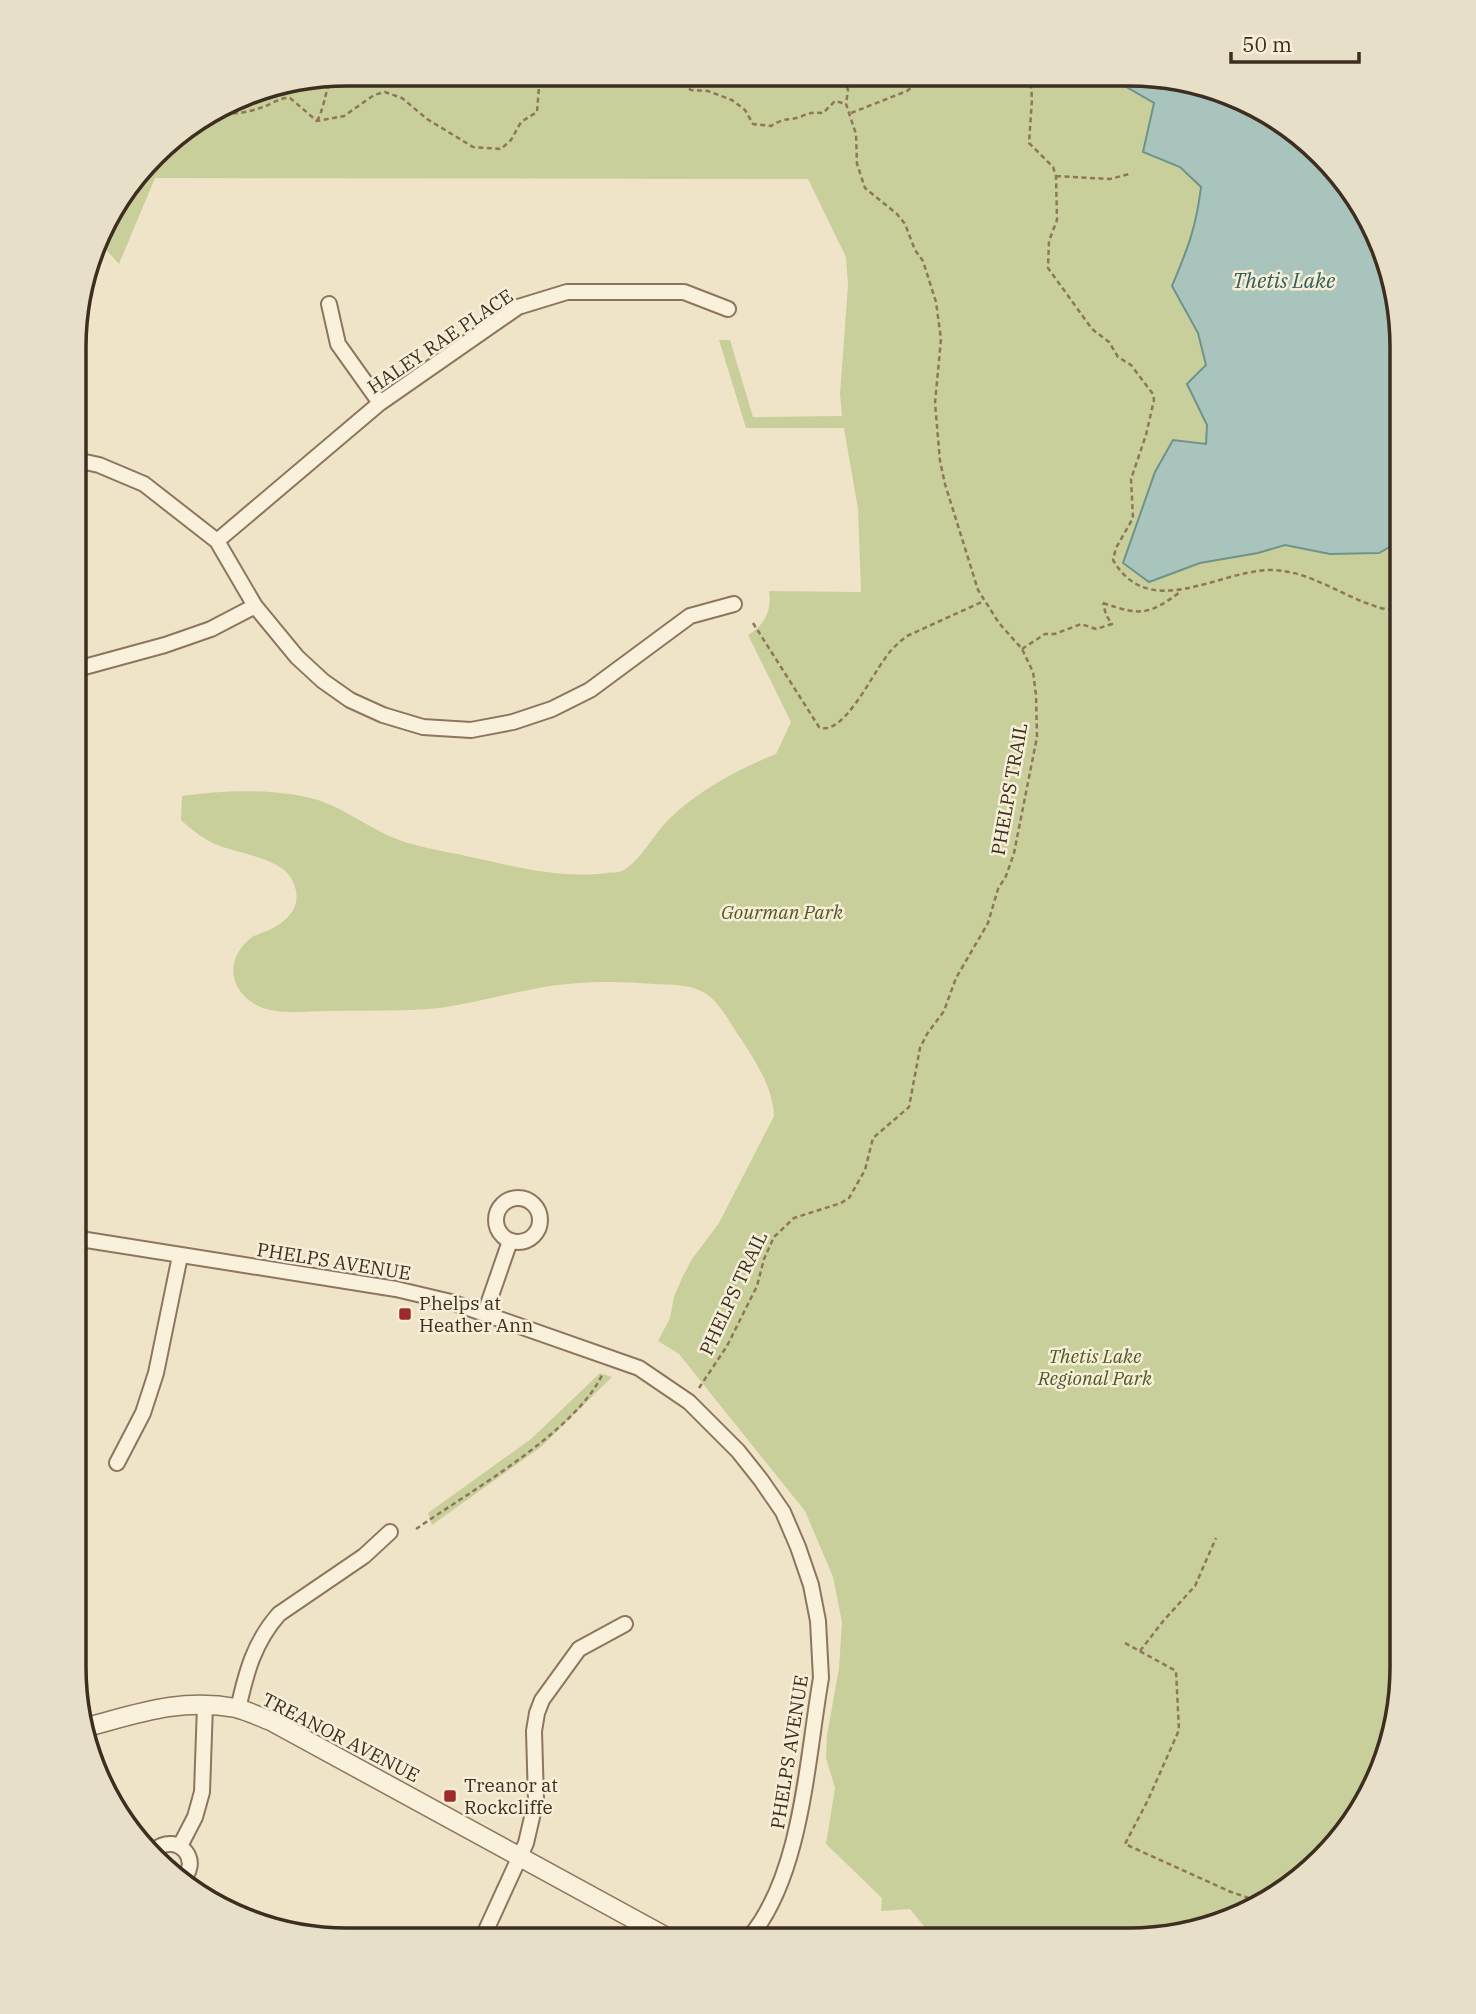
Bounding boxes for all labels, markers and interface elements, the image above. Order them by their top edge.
scale bar [1231,21,1359,65]
text: 50 m [1242,30,1292,58]
water label: Thetis Lake [1233,266,1336,294]
street label: HALEY RAE PLACE [363,283,517,399]
street label: PHELPS TRAIL [986,721,1032,857]
park label: Gourman Park [721,900,844,924]
street label: PHELPS TRAIL [694,1227,772,1359]
street label: PHELPS AVENUE [255,1237,413,1285]
place label: Phelps at Heather Ann [419,1291,533,1337]
marker: Phelps at Heather Ann [397,1306,413,1322]
park label: Thetis Lake Regional Park [1037,1344,1153,1390]
street label: PHELPS AVENUE [765,1673,813,1831]
street label: TREANOR AVENUE [258,1687,424,1787]
place label: Treanor at Rockcliffe [464,1773,558,1819]
marker: Treanor at Rockcliffe [442,1788,458,1804]

